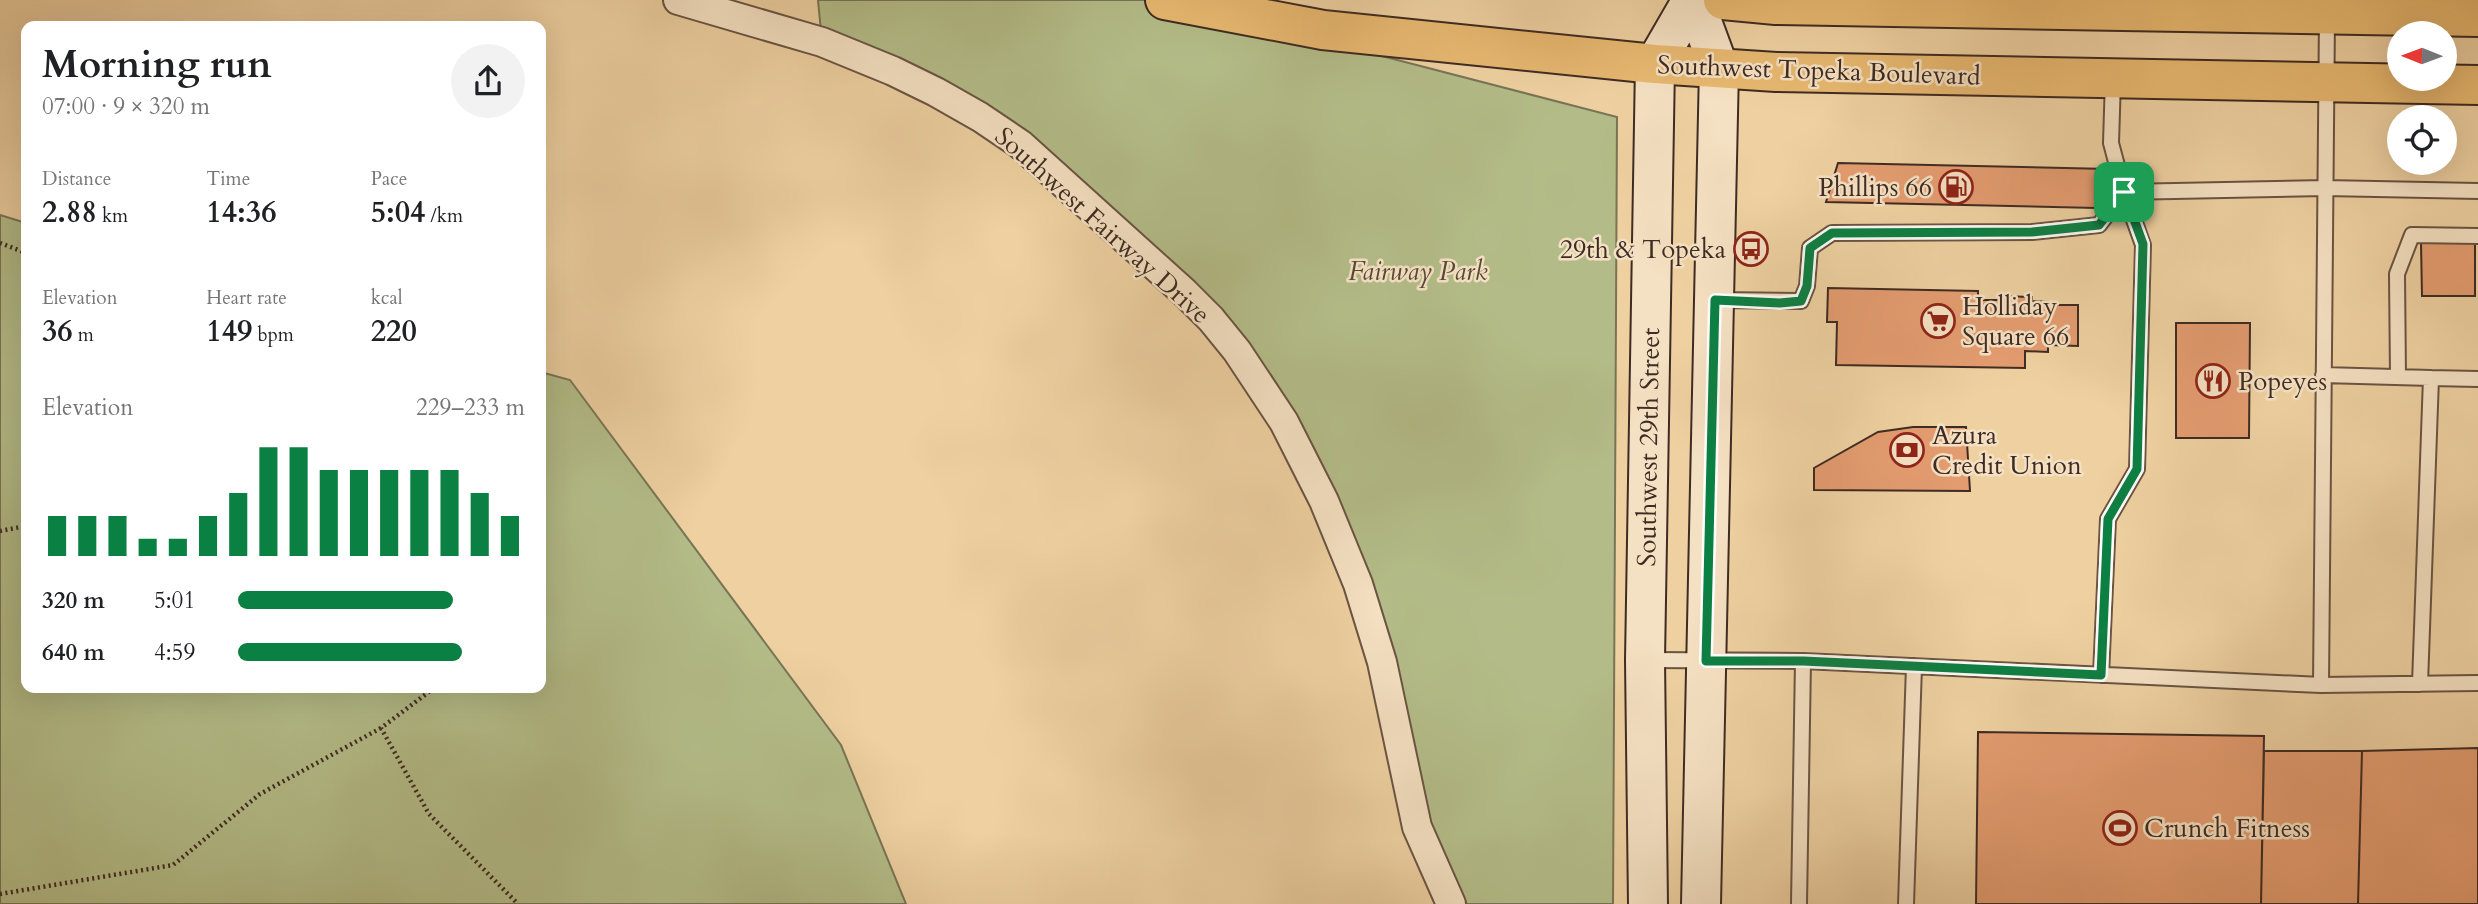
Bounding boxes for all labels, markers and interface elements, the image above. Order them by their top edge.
north arrow [2387,21,2457,91]
map controls [2387,21,2457,175]
text: Morning run [42,39,272,91]
button: share [451,44,525,118]
street label: Southwest Topeka Boulevard [1657,47,1981,94]
text: 07:00 · 9 × 320 m [42,91,210,122]
button: locate [2387,105,2457,175]
street label: Southwest Fairway Drive [987,119,1218,332]
pin [2094,162,2154,222]
text: Distance [42,166,111,192]
text: Time [206,166,250,192]
text: Pace [371,166,407,192]
fuel station icon: Phillips 66 [1937,168,1975,206]
place label: Phillips 66 [1818,170,1932,205]
icon: arrive [2105,173,2143,211]
text: 2.88 [42,192,97,233]
text: 14:36 [206,192,277,233]
text: 5:04 [371,192,425,233]
text: km [97,203,128,229]
text: /km [425,203,463,229]
bus stop icon: 29th & Topeka [1732,230,1770,268]
place label: 29th & Topeka [1560,232,1726,267]
park label: Fairway Park [1348,254,1488,289]
text: Elevation [42,285,117,311]
text: Heart rate [206,285,287,311]
text: kcal [371,285,403,311]
place label: Holliday Square 66 [1962,289,2069,354]
supermarket icon: Holliday Square 66 [1919,302,1957,340]
text: 36 [42,311,73,352]
text: 149 [206,311,252,352]
text: 220 [371,311,417,352]
text: m [73,322,94,348]
text: bpm [252,322,294,348]
street label: Southwest 29th Street [1629,327,1668,567]
restaurant icon: Popeyes [2194,362,2232,400]
place label: Popeyes [2238,364,2327,399]
text: Elevation [42,392,133,423]
text: 229–233 m [416,392,525,423]
place label: Azura Credit Union [1932,418,2082,483]
bank icon: Azura Credit Union [1888,431,1926,469]
text: 320 m [42,585,105,616]
text: 5:01 [154,585,195,616]
text: 640 m [42,637,105,668]
text: 4:59 [154,637,195,668]
sports icon: Crunch Fitness [2101,809,2139,847]
place label: Crunch Fitness [2144,811,2310,846]

